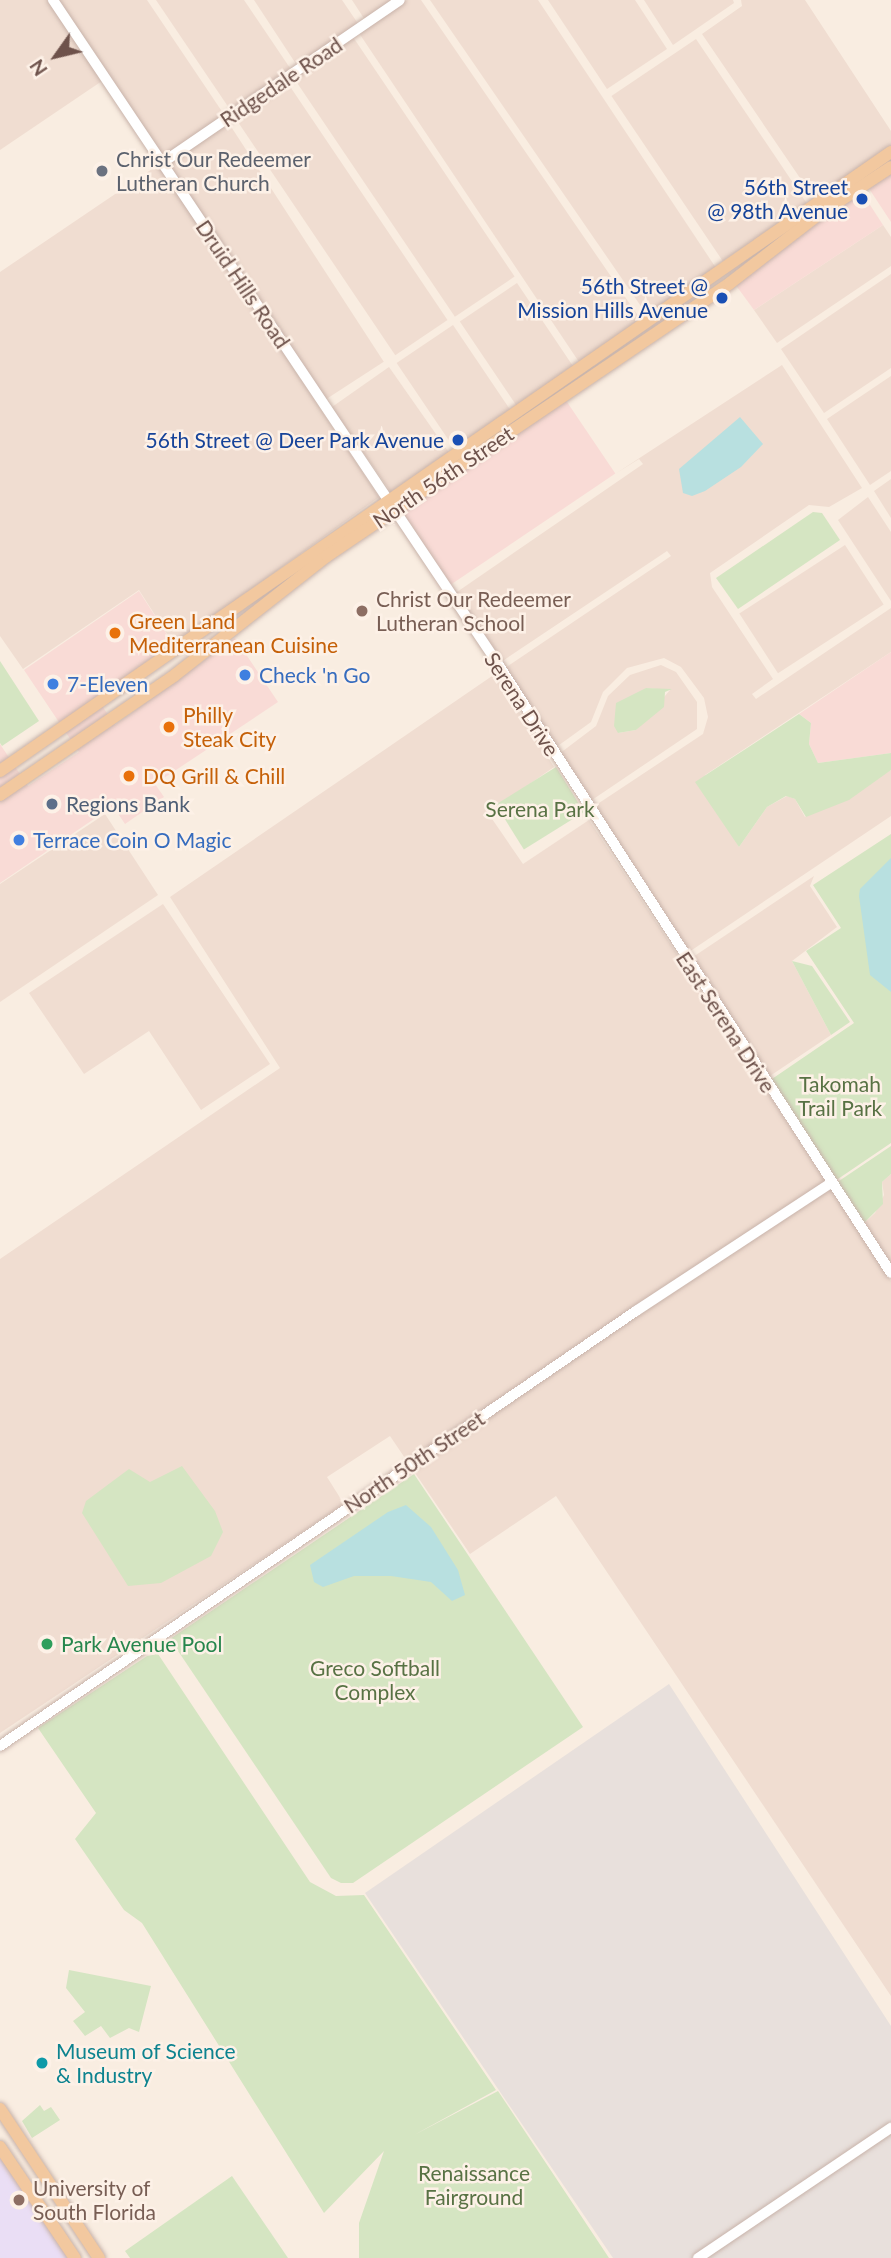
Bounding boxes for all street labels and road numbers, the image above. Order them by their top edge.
street label: Ridgedale Road [215,32,347,132]
street label: Druid Hills Road [191,215,295,353]
street label: North 56th Street [368,421,518,533]
street label: Serena Drive [479,648,565,760]
street label: East Serena Drive [671,947,781,1097]
street label: North 50th Street [339,1406,489,1518]

